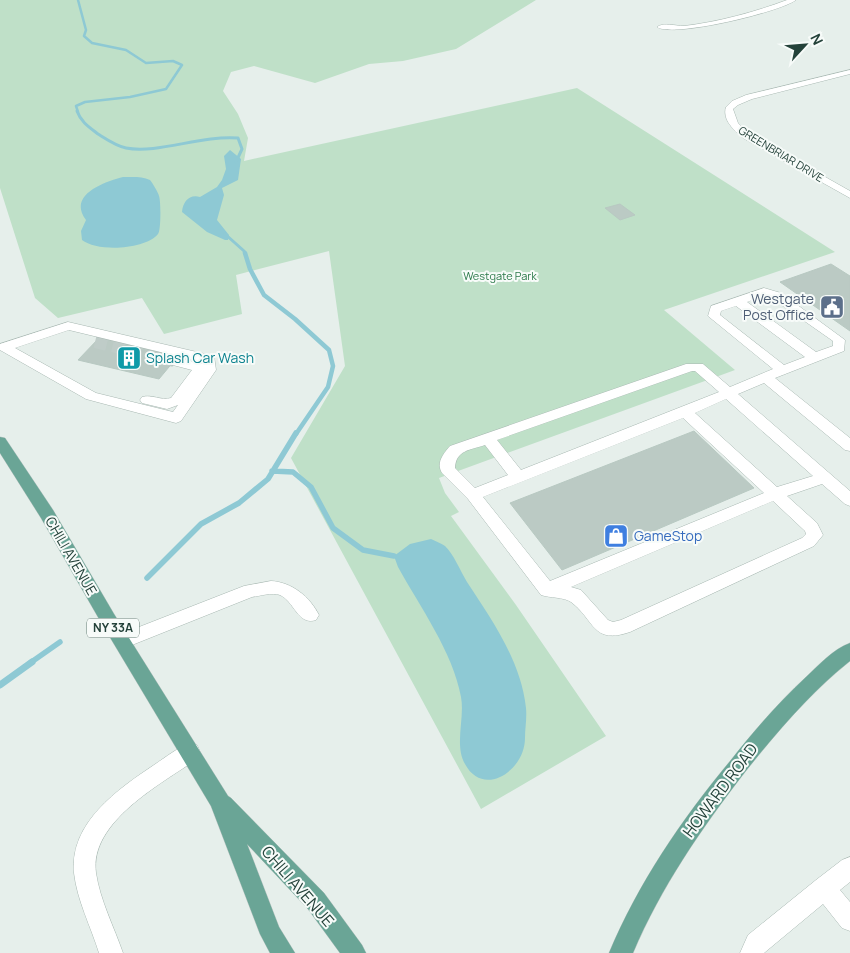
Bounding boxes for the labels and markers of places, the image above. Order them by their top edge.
place label: Westgate Post Office [743,289,814,324]
public building icon: Westgate Post Office [819,294,845,320]
building icon: Splash Car Wash [116,345,142,371]
place label: Splash Car Wash [146,348,254,367]
shop icon: GameStop [603,523,629,549]
place label: GameStop [634,526,702,545]

